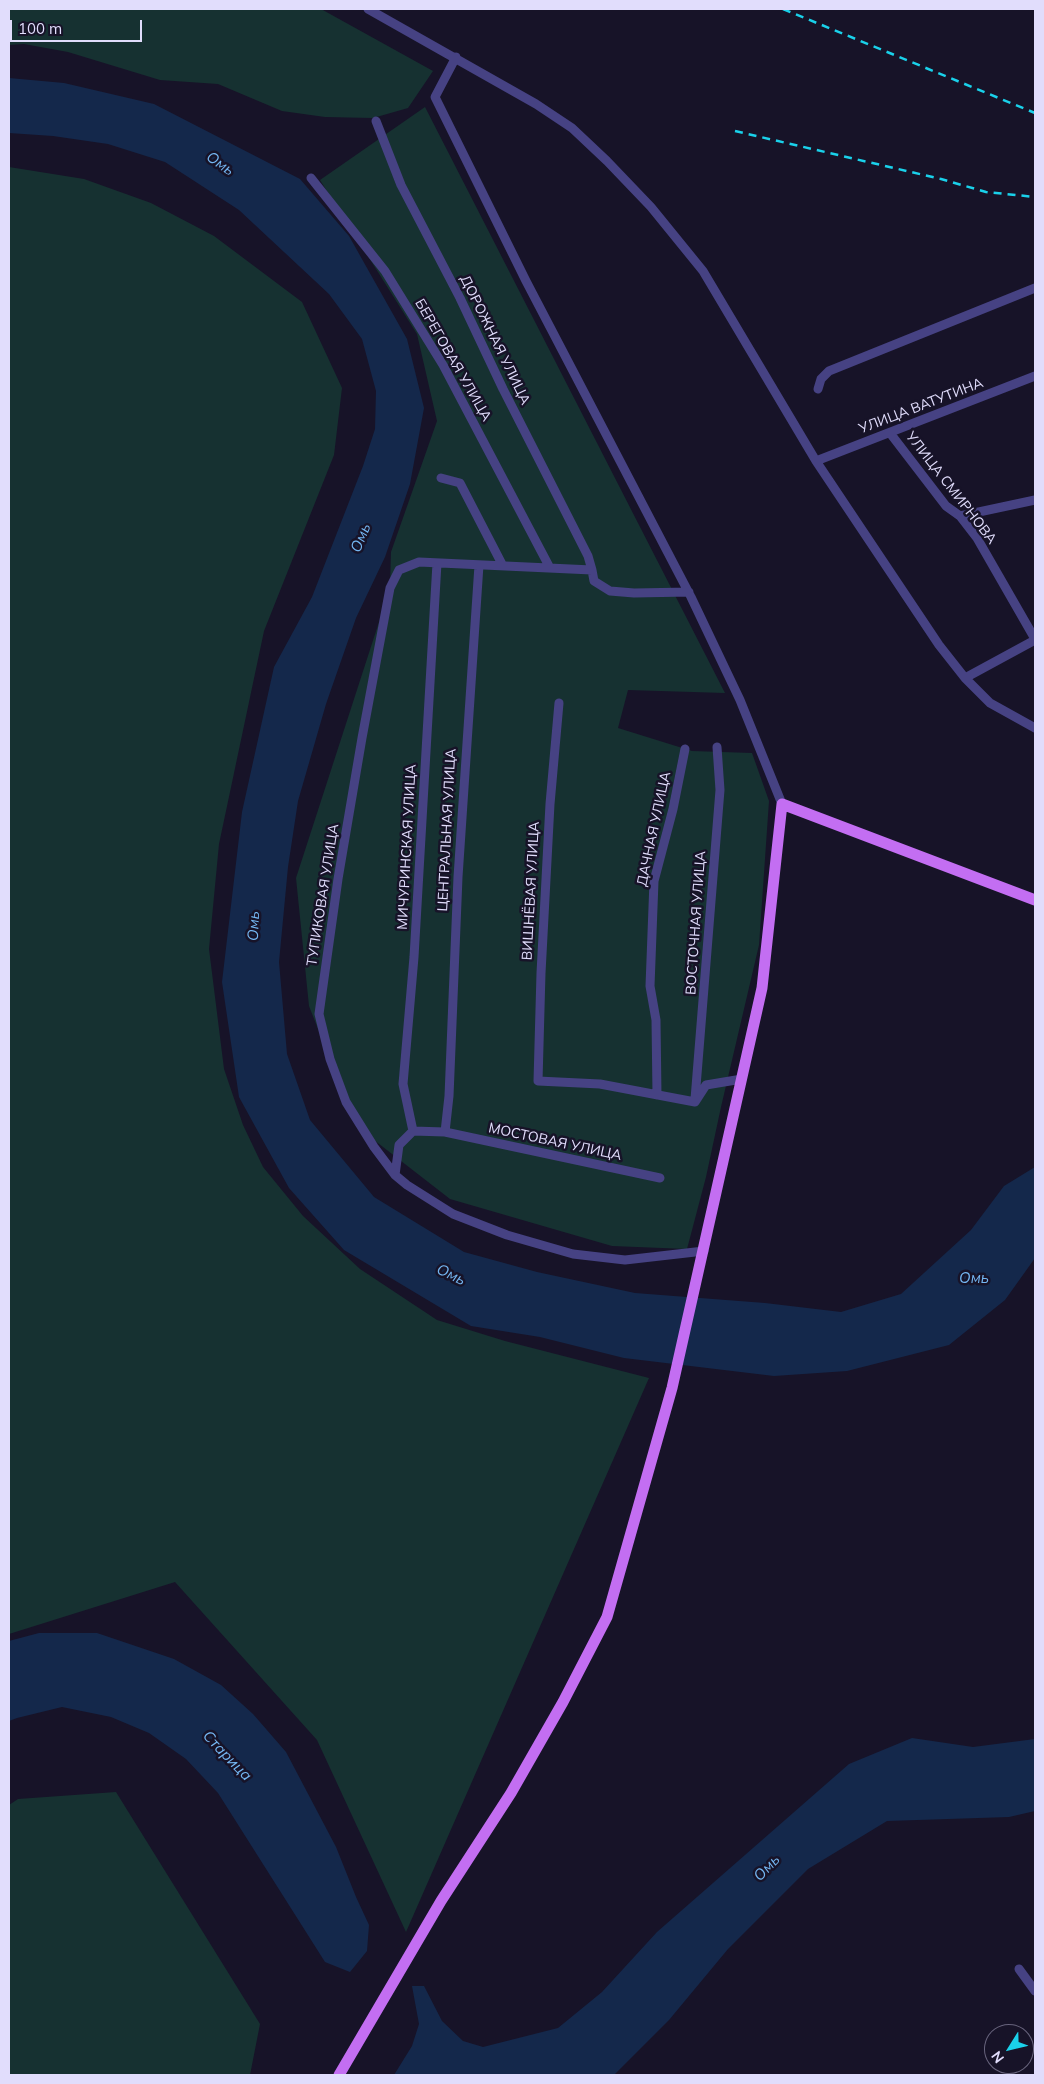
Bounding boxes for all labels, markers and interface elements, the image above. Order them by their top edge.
scale bar [12,10,145,42]
text: 100 m [18,19,62,38]
water label: Омь [203,148,237,180]
street label: ДОРОЖНАЯ УЛИЦА [456,272,534,408]
street label: БЕРЕГОВАЯ УЛИЦА [411,296,495,424]
street label: УЛИЦА ВАТУТИНА [856,375,986,437]
street label: УЛИЦА СМИРНОВА [902,428,1000,548]
water label: Омь [347,521,375,555]
street label: ЦЕНТРАЛЬНАЯ УЛИЦА [434,748,460,912]
street label: МИЧУРИНСКАЯ УЛИЦА [394,764,420,930]
street label: ДАЧНАЯ УЛИЦА [634,770,674,888]
street label: ВИШНЁВАЯ УЛИЦА [519,821,543,961]
street label: ТУПИКОВАЯ УЛИЦА [303,823,343,967]
street label: ВОСТОЧНАЯ УЛИЦА [683,850,709,996]
water label: Омь [244,911,264,941]
street label: МОСТОВАЯ УЛИЦА [487,1120,623,1164]
water label: Омь [434,1260,468,1290]
water label: Омь [959,1269,989,1287]
water label: Старица [199,1727,255,1785]
water label: Омь [750,1851,784,1885]
north arrow [984,2024,1034,2074]
text: N [987,2048,1008,2067]

